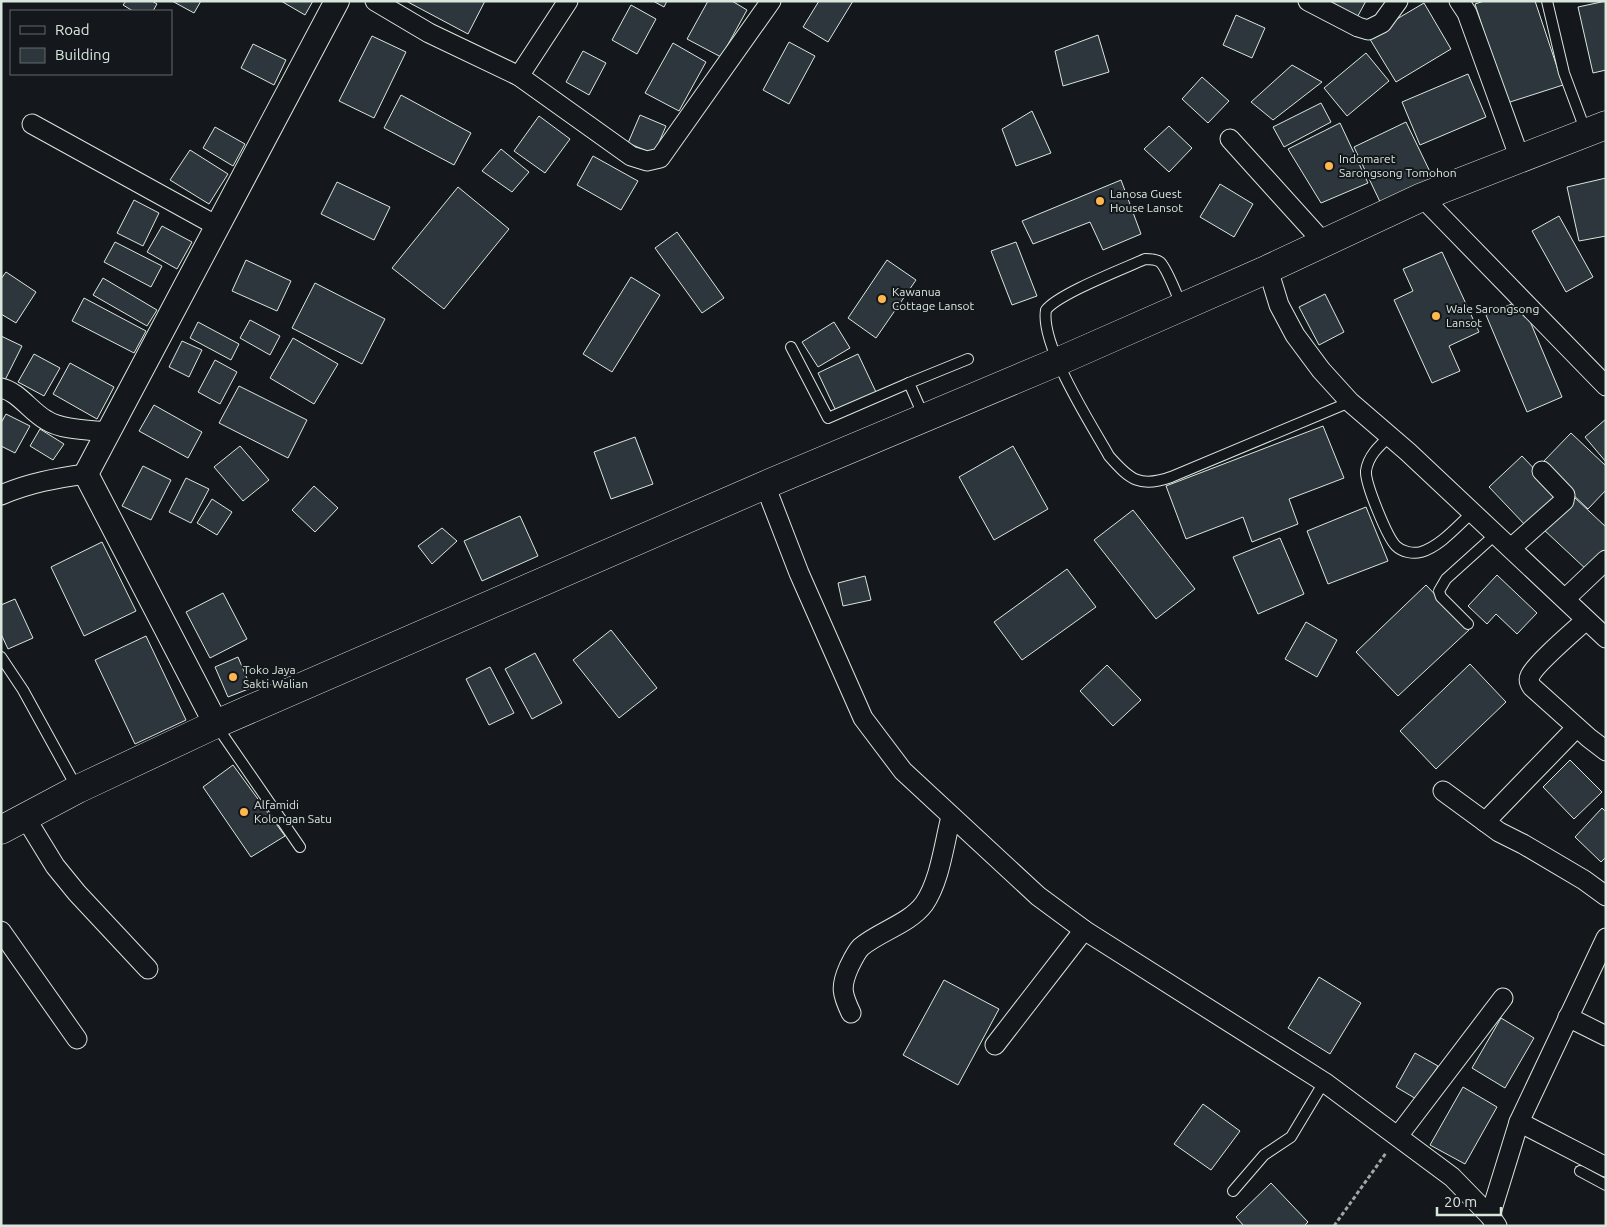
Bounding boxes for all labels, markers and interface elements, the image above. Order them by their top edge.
legend [10,10,172,75]
text: Road [55,21,90,38]
text: Building [55,46,110,63]
place label: Indomaret Sarongsong Tomohon [1339,152,1457,179]
marker: Indomaret Sarongsong Tomohon [1323,160,1335,172]
place label: Lanosa Guest House Lansot [1110,187,1183,214]
marker: Lanosa Guest House Lansot [1094,195,1106,207]
place label: Kawanua Cottage Lansot [892,285,975,312]
marker: Kawanua Cottage Lansot [876,293,888,305]
place label: Wale Sarongsong Lansot [1446,302,1539,329]
marker: Wale Sarongsong Lansot [1430,310,1442,322]
place label: Toko Jaya Sakti Walian [243,663,308,690]
marker: Toko Jaya Sakti Walian [227,671,239,683]
place label: Alfamidi Kolongan Satu [254,798,332,825]
marker: Alfamidi Kolongan Satu [238,806,250,818]
scale bar [1437,1184,1501,1216]
text: 20 m [1444,1193,1477,1210]

